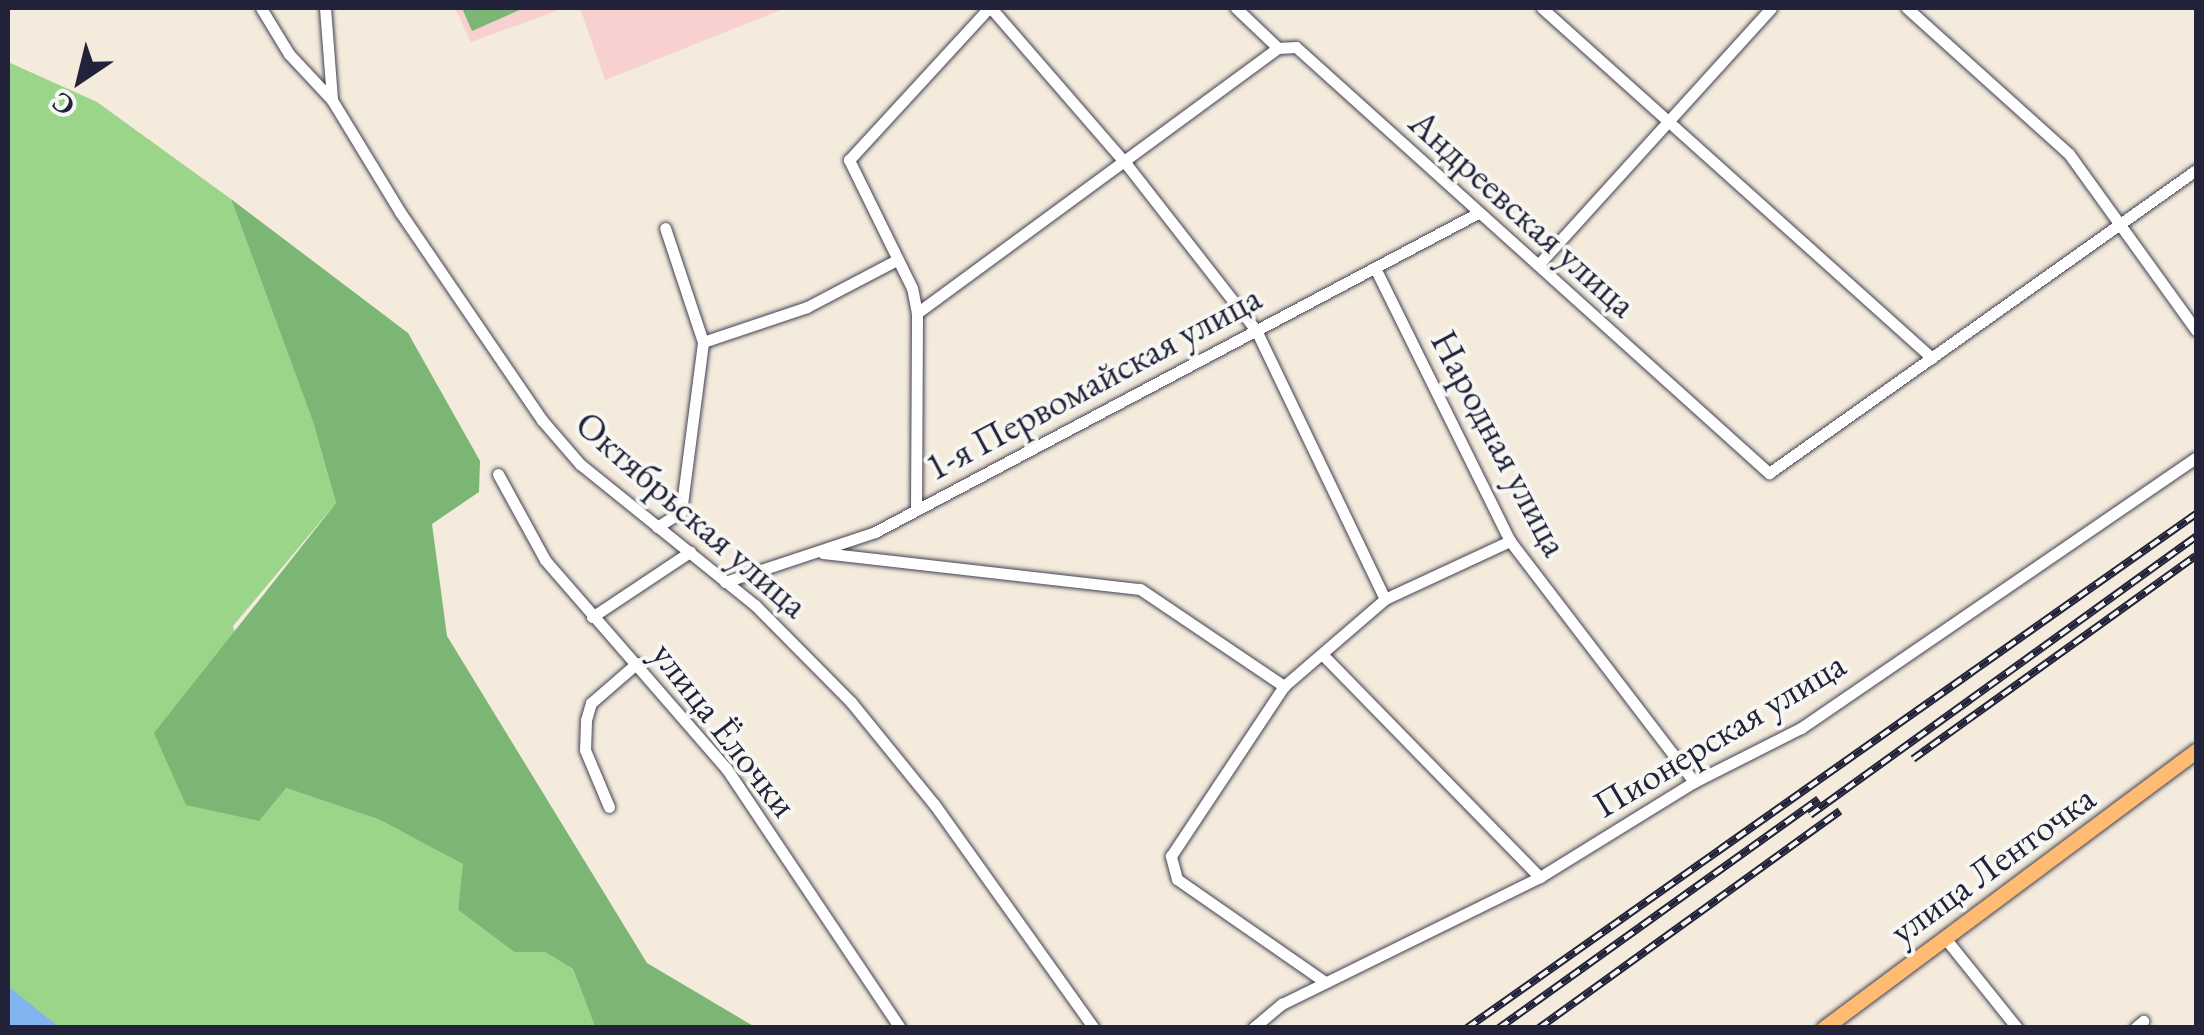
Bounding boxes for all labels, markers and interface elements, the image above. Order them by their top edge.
north arrow [30,30,130,130]
text: С [44,84,81,125]
street label: Андреевская улица [1400,99,1646,327]
street label: 1-я Первомайская улица [917,274,1269,490]
street label: Народная улица [1421,322,1579,564]
street label: Октябрьская улица [567,401,817,627]
street label: улица Ёлочки [642,632,808,826]
street label: Пионерская улица [1585,641,1853,827]
street label: улица Ленточка [1881,774,2103,954]

